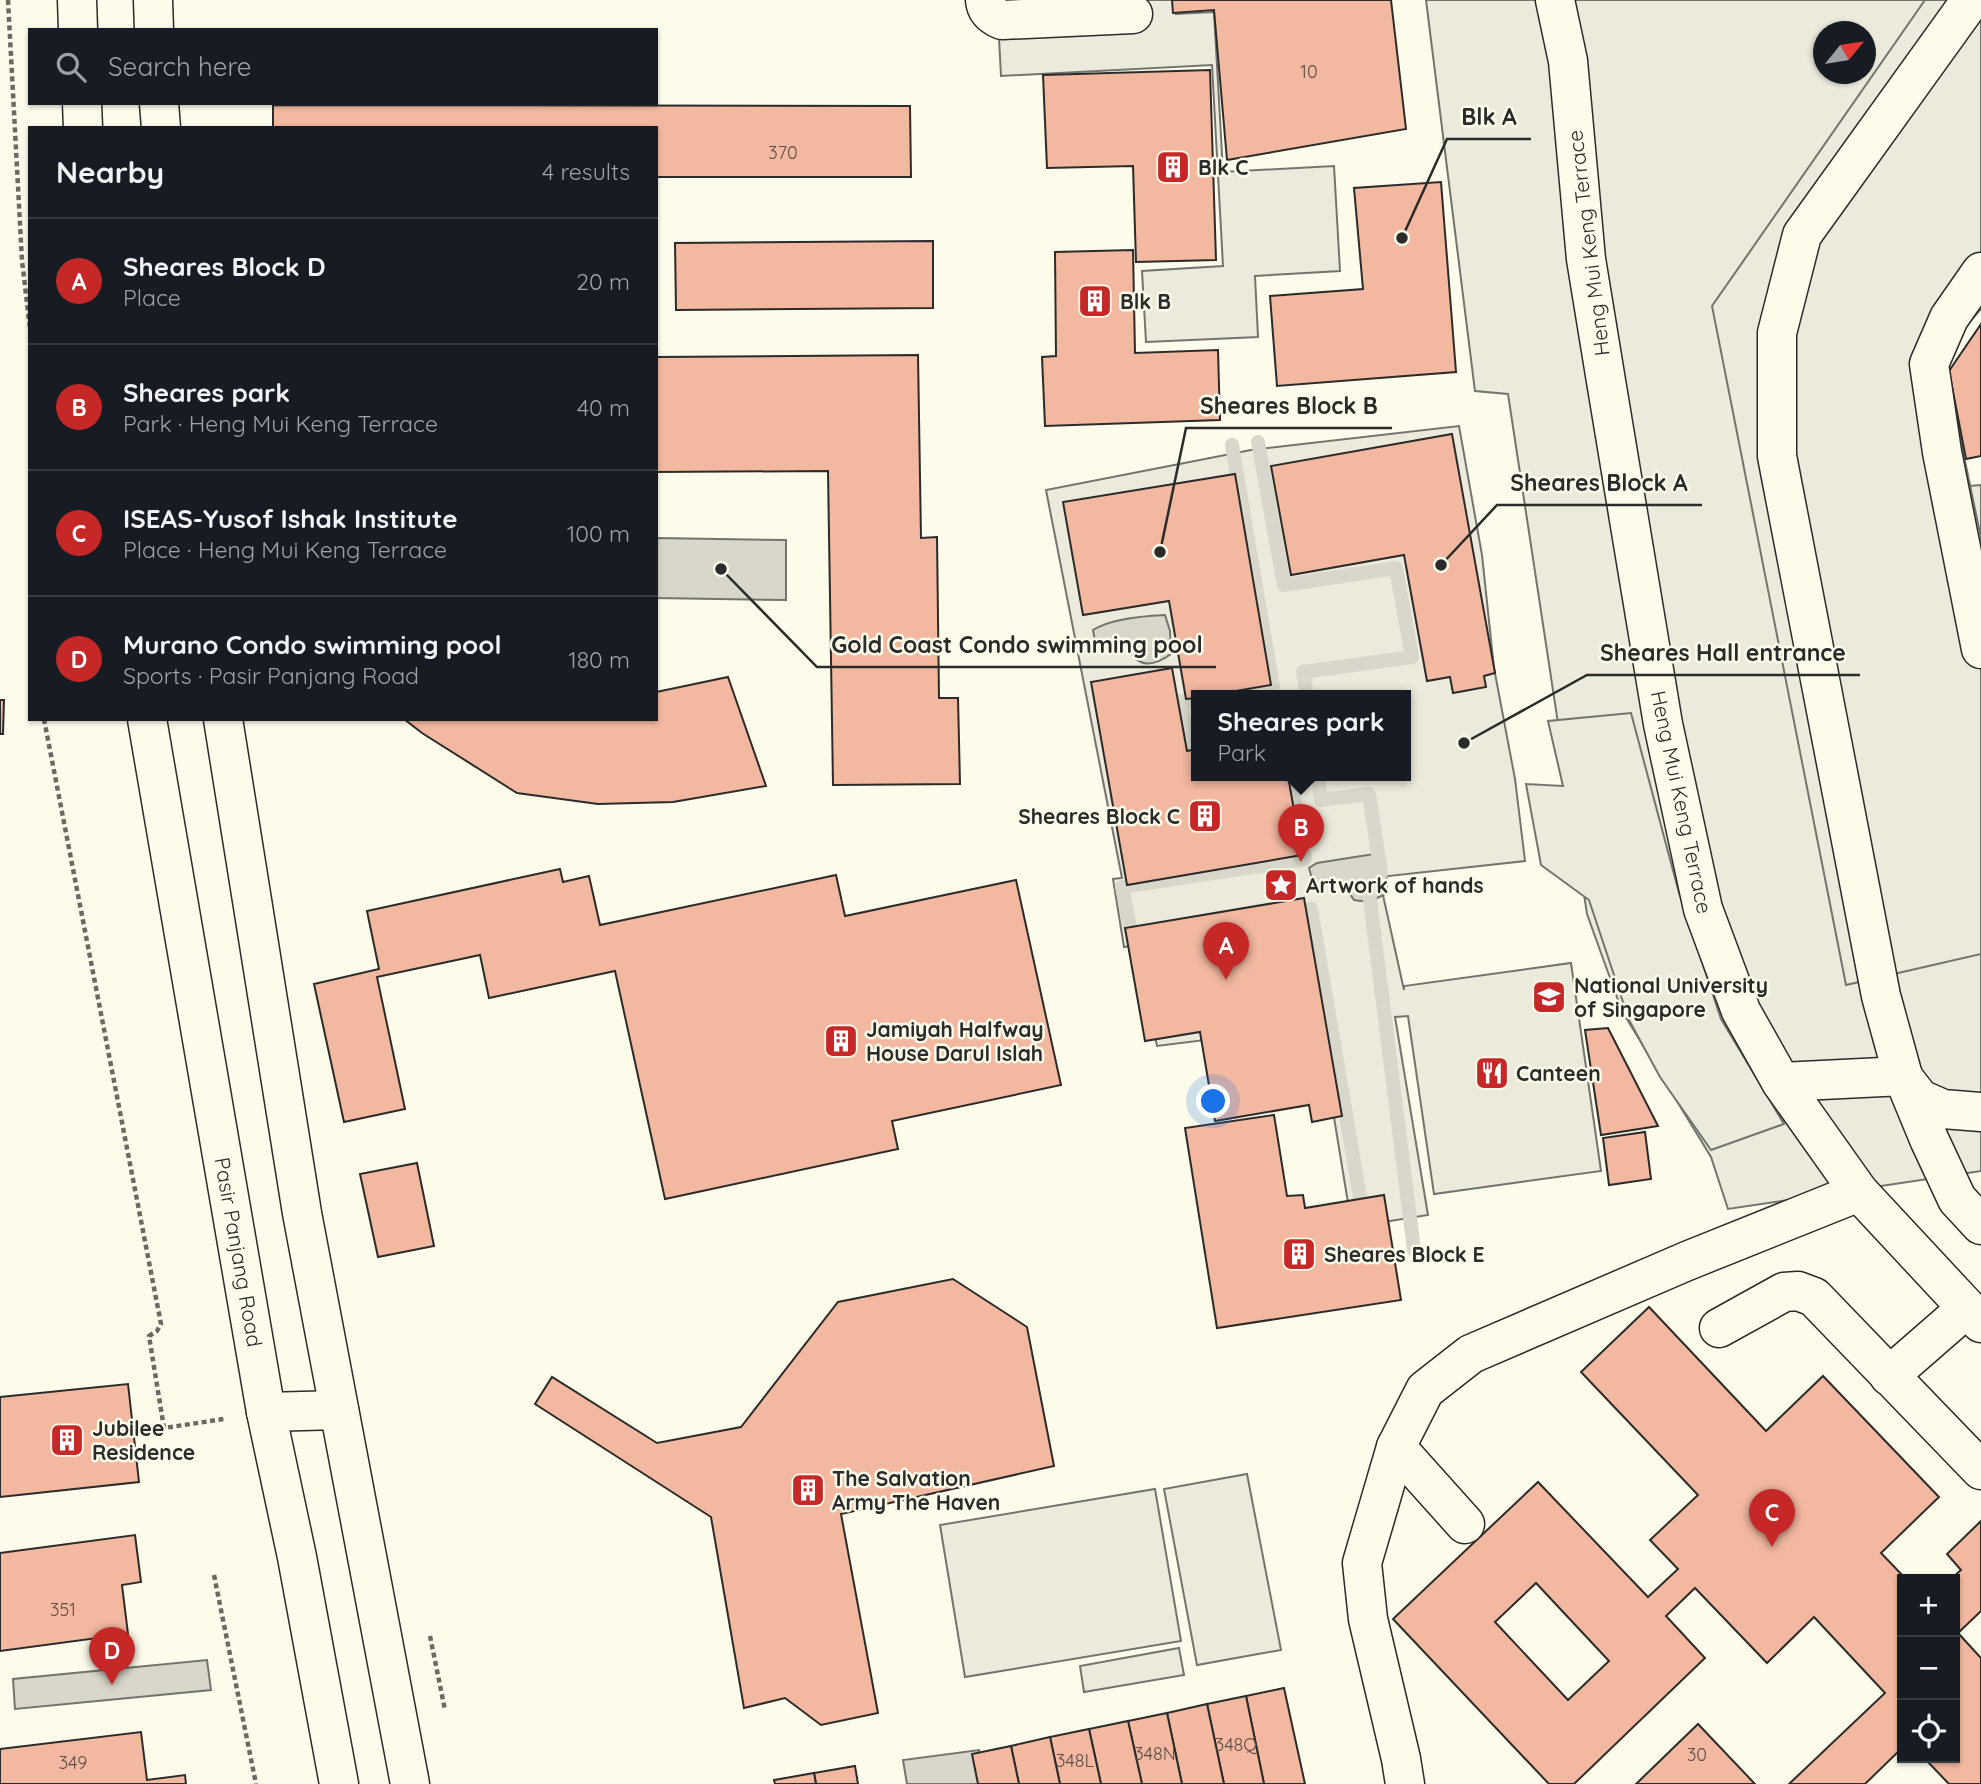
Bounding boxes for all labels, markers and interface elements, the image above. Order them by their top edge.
north arrow [1813,21,1876,84]
search box [28,28,658,105]
icon: search [52,48,90,86]
text: Search here [108,50,252,83]
house number: 10 [1300,60,1318,83]
callout: Blk A [1447,95,1531,139]
text: Blk A [1461,102,1517,131]
street label: Heng Mui Keng Terrace [1561,129,1615,357]
house number: 370 [768,141,798,164]
building icon: Blk C [1154,148,1192,186]
text: Nearby [56,153,164,191]
place label: Blk C [1198,154,1248,180]
text: 4 results [542,157,630,186]
text: Sheares Block D [123,250,326,283]
text: A [72,267,86,296]
text: 20 m [576,267,630,296]
building icon: Blk B [1076,282,1114,320]
text: Place [123,283,181,312]
place label: Blk B [1120,288,1171,314]
text: Sheares park [123,376,290,409]
callout: Sheares Block B [1186,384,1392,428]
text: Sheares Block B [1200,391,1378,420]
text: B [71,393,87,422]
text: 40 m [577,393,630,422]
text: Park · Heng Mui Keng Terrace [123,409,438,438]
callout: Sheares Block A [1497,461,1702,505]
text: Sheares Block A [1510,468,1688,497]
text: ISEAS-Yusof Ishak Institute [123,502,458,535]
text: C [72,519,86,548]
text: 100 m [567,519,630,548]
text: Place · Heng Mui Keng Terrace [123,535,447,564]
callout: Gold Coast Condo swimming pool [817,623,1216,667]
text: Murano Condo swimming pool [123,628,502,661]
text: Gold Coast Condo swimming pool [831,630,1203,659]
callout: Sheares Hall entrance [1587,631,1860,675]
text: Sheares Hall entrance [1600,638,1846,667]
text: D [71,645,87,674]
text: 180 m [568,645,630,674]
text: Sports · Pasir Panjang Road [123,661,419,690]
street label: Heng Mui Keng Terrace [1646,688,1718,916]
popup [1191,690,1411,781]
text: Sheares park [1217,705,1385,738]
text: Park [1217,738,1266,767]
building icon: Sheares Block C [1186,797,1224,835]
place label: Sheares Block C [1018,803,1180,829]
pin: B [1278,804,1324,862]
place icon: Artwork of hands [1262,866,1300,904]
place label: Artwork of hands [1306,872,1484,898]
pin: A [1203,922,1249,980]
place label: National University of Singapore [1574,972,1768,1022]
school or university icon: National University of Singapore [1530,978,1568,1016]
place label: Jamiyah Halfway House Darul Islah [866,1016,1044,1066]
building icon: Jamiyah Halfway House Darul Islah [822,1022,860,1060]
restaurant icon: Canteen [1473,1054,1511,1092]
place label: Canteen [1516,1060,1601,1086]
your location [1196,1084,1230,1118]
street label: Pasir Panjang Road [210,1155,268,1349]
building icon: Sheares Block E [1280,1235,1318,1273]
place label: Sheares Block E [1324,1241,1485,1267]
place label: Jubilee Residence [92,1415,195,1465]
building icon: Jubilee Residence [48,1421,86,1459]
place label: The Salvation Army The Haven [832,1465,1000,1515]
building icon: The Salvation Army The Haven [789,1471,827,1509]
pin: C [1749,1489,1795,1547]
map controls [1897,1574,1960,1763]
button: + [1897,1574,1960,1637]
house number: 351 [50,1598,76,1621]
pin: D [89,1627,135,1685]
button: − [1897,1637,1960,1700]
button: locate [1897,1700,1960,1763]
house number: 348Q [1215,1733,1258,1756]
house number: 348N [1134,1742,1176,1765]
house number: 30 [1687,1743,1707,1766]
house number: 348L [1056,1749,1095,1772]
house number: 349 [59,1751,87,1774]

